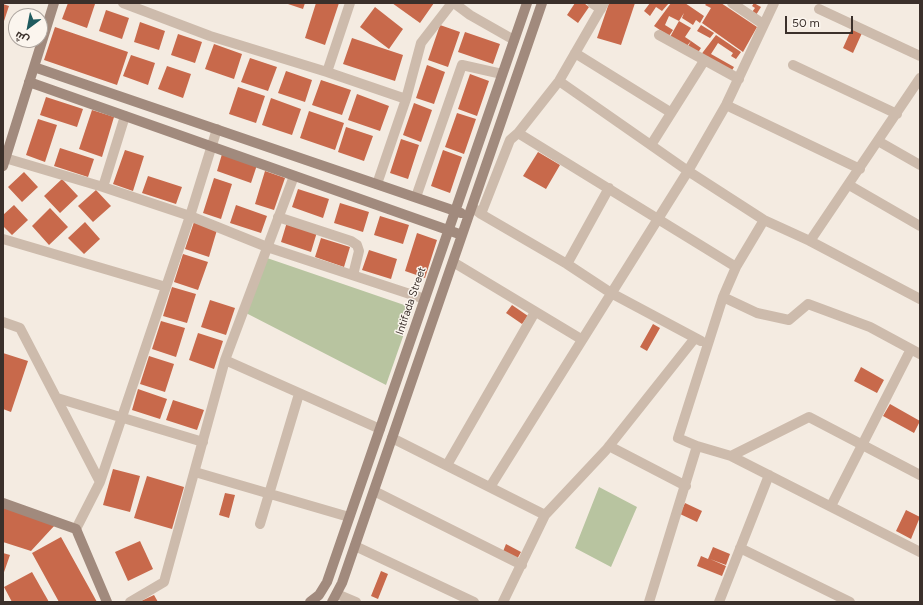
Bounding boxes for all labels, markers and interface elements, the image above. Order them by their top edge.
north arrow [8,8,48,48]
scale bar [787,8,855,34]
text: 50 m [792,16,820,30]
text: ش [12,28,31,47]
street label: Intifada Street [393,265,429,337]

